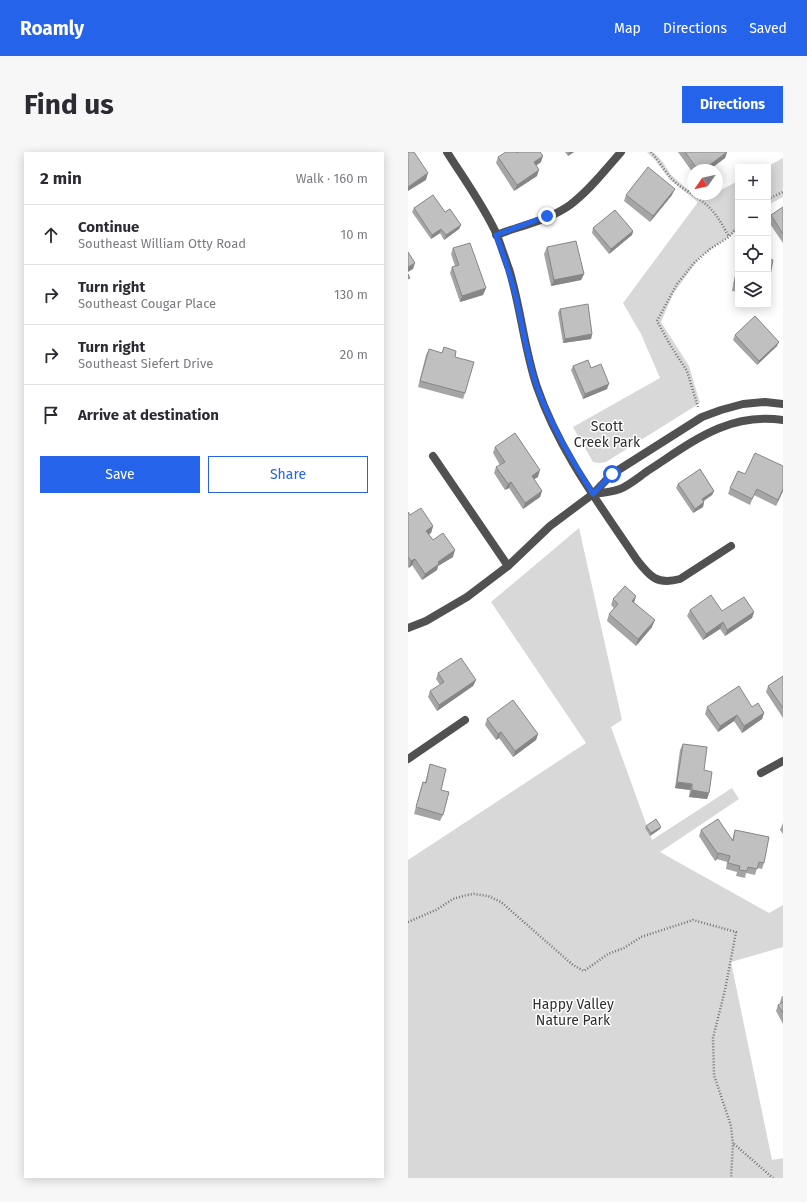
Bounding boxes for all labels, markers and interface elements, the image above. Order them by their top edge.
text: Roamly [20,17,84,40]
text: Map [614,20,641,37]
text: Directions [663,20,727,37]
text: Saved [749,20,787,37]
button: Directions [682,86,783,123]
text: Find us [24,88,114,121]
north arrow [687,164,723,200]
map controls [735,164,771,308]
button: + [735,164,771,200]
text: 2 min [40,168,82,189]
text: Walk · 160 m [296,171,368,186]
button: − [735,200,771,236]
route end [538,207,556,225]
text: Continue [78,218,139,236]
icon: ahead [40,224,62,246]
text: 10 m [341,227,368,242]
text: Southeast William Otty Road [78,236,246,251]
button: locate [735,236,771,272]
button: layers [735,272,771,308]
text: Turn right [78,278,145,296]
icon: right [40,284,62,306]
text: 130 m [334,287,368,302]
text: Southeast Cougar Place [78,296,216,311]
text: Turn right [78,338,145,356]
icon: right [40,344,62,366]
text: 20 m [340,347,368,362]
text: Southeast Siefert Drive [78,356,213,371]
icon: arrive [40,404,62,426]
text: Arrive at destination [78,406,219,424]
park label: Scott Creek Park [574,418,641,451]
button: Save [40,456,200,493]
button: Share [208,456,368,493]
route start [603,465,621,483]
park label: Happy Valley Nature Park [532,996,614,1029]

